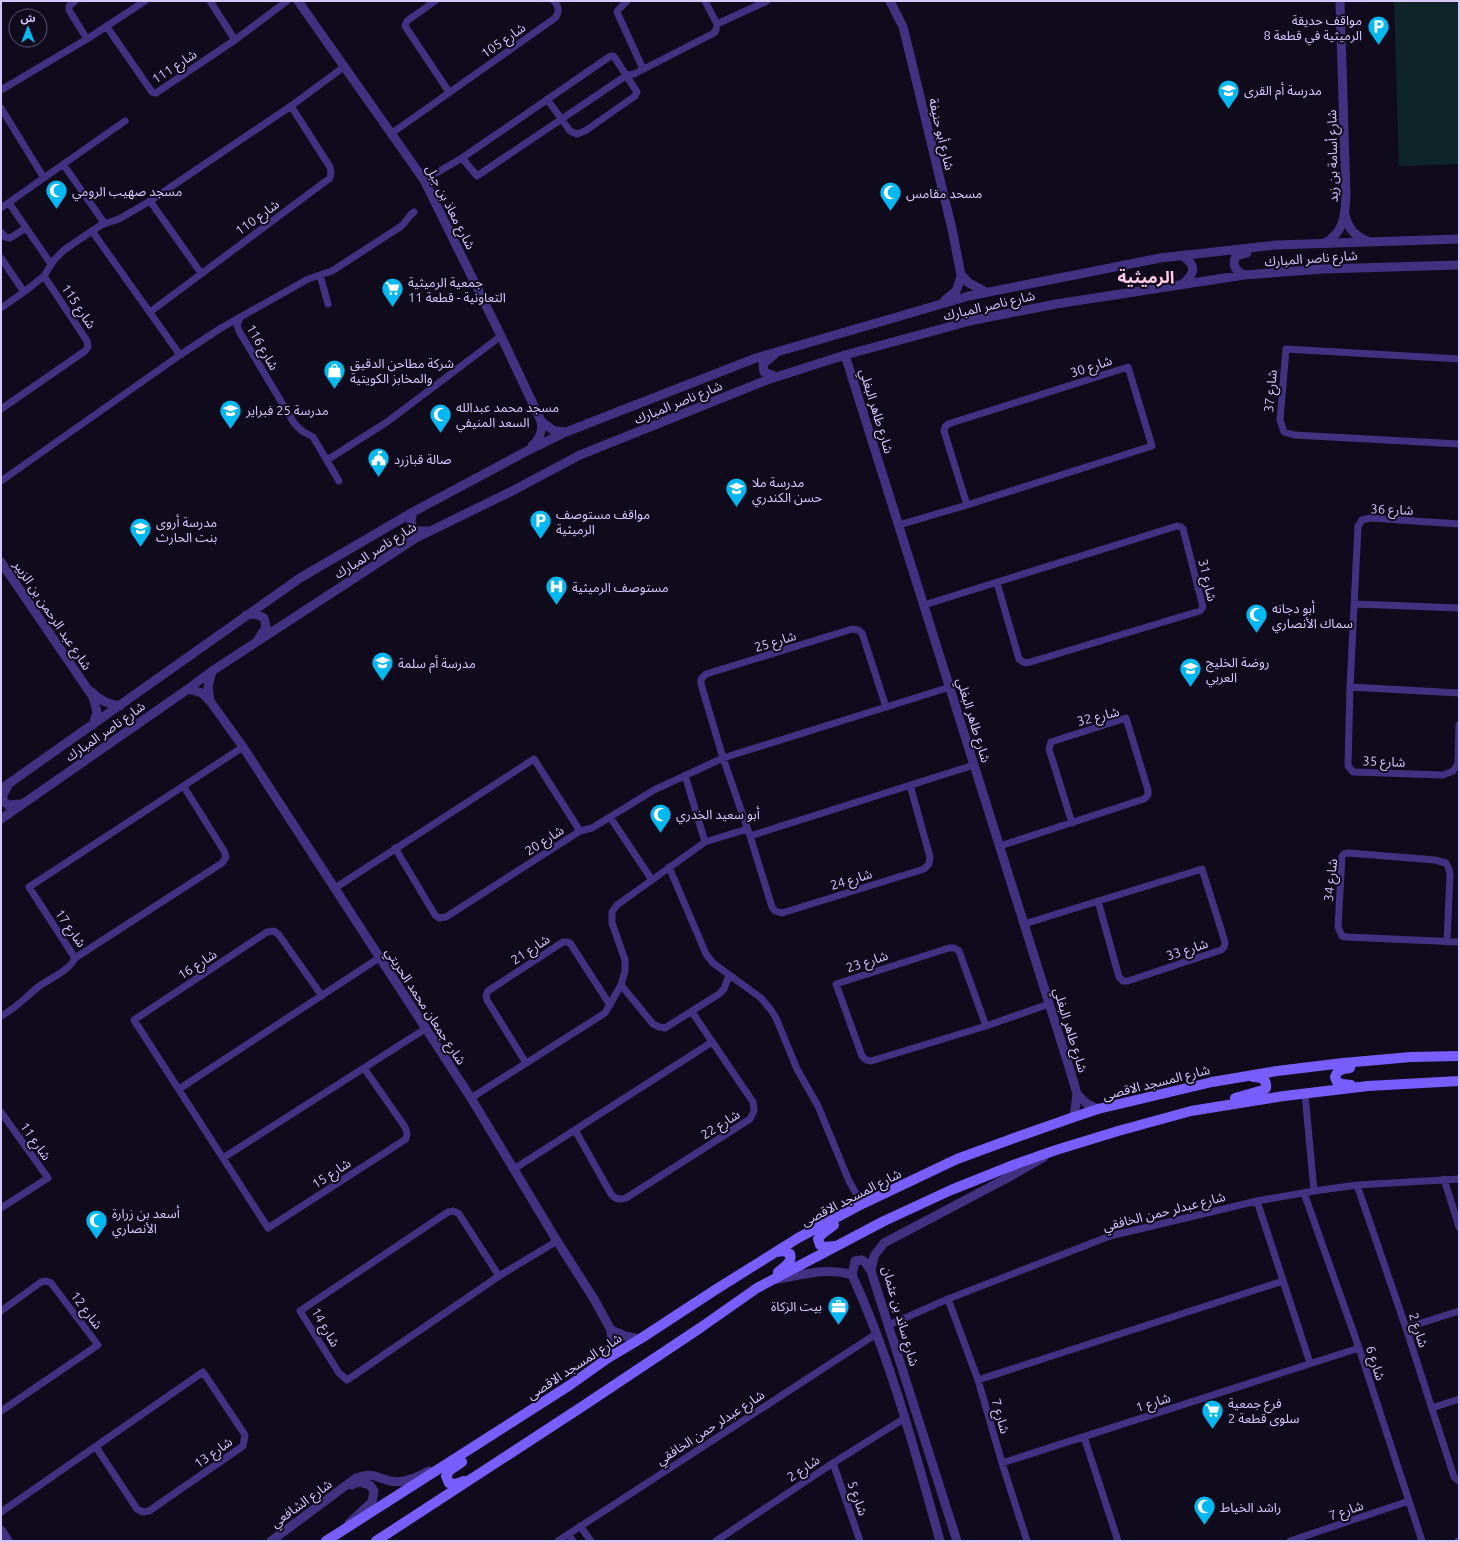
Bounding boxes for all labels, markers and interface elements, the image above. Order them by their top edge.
north arrow [8,8,48,48]
text: ش [20,12,36,25]
place label: مواقف حديقة الرميثية في قطعة 8 [1263,13,1362,46]
parking icon: مواقف حديقة الرميثية في قطعة 8 [1365,14,1391,47]
street label: شارع 105 [478,20,530,63]
street label: شارع 111 [149,46,201,89]
school or university icon: مدرسة أم القرى [1215,77,1241,110]
place label: مدرسة أم القرى [1244,82,1322,100]
street label: شارع أبو حنيفة [923,96,958,172]
street label: شارع أسامة بن زيد [1324,110,1344,202]
street label: شارع معاذ بن جبل [420,163,478,253]
mosque icon: مسجد صهيب الرومي [43,178,69,211]
mosque icon: مسحد مقامس [878,180,904,213]
place label: مسجد صهيب الرومي [72,184,182,202]
place label: مسحد مقامس [906,186,983,202]
street label: شارع 110 [233,197,284,241]
street label: شارع ناصر المبارك [1264,248,1358,272]
district label: الرميثية [1118,267,1174,287]
place label: جمعية الرميثية التعاونية - قطعة 11 [408,275,506,305]
supermarket icon: جمعية الرميثية التعاونية - قطعة 11 [379,276,405,309]
street label: شارع 115 [56,281,99,333]
street label: شارع ناصر المبارك [942,288,1037,326]
street label: شارع 116 [241,322,282,374]
street label: شارع 30 [1068,353,1115,383]
place label: شركة مطاحن الدقيق والمخابز الكويتية [350,356,454,386]
shop icon: شركة مطاحن الدقيق والمخابز الكويتية [322,357,348,390]
street label: شارع طاهر البغلي [854,367,897,456]
street label: شارع 37 [1261,369,1283,413]
street label: شارع ناصر المبارك [632,378,726,430]
school or university icon: مدرسة 25 فبراير [217,397,243,430]
place label: مسجد محمد عبدالله السعد المنيفي [456,400,559,433]
mosque icon: مسجد محمد عبدالله السعد المنيفي [428,401,454,434]
place label: مدرسة 25 فبراير [245,403,329,418]
public building icon: صالة قبازرد [365,446,391,479]
place label: صالة قبازرد [394,452,452,467]
place label: مدرسة ملا حسن الكندري [752,475,823,508]
school or university icon: مدرسة ملا حسن الكندري [724,476,750,509]
street label: شارع 36 [1370,501,1414,521]
place label: مواقف مستوصف الرميثية [556,507,650,537]
parking icon: مواقف مستوصف الرميثية [527,508,553,541]
place label: مدرسة أروى بنت الحارث [156,514,217,545]
school or university icon: مدرسة أروى بنت الحارث [127,516,153,549]
street label: شارع ناصر المبارك [332,519,421,584]
street label: شارع عبد الرحمن بن الزبير [7,557,95,674]
street label: شارع 31 [1192,557,1220,603]
hospital icon: مستوصف الرميثية [544,574,570,607]
place label: مستوصف الرميثية [572,580,669,595]
place label: أبو دجانه سماك الأنصاري [1272,600,1353,634]
mosque icon: أبو دجانه سماك الأنصاري [1243,602,1269,635]
street label: شارع 25 [752,628,799,658]
school or university icon: مدرسة أم سلمة [370,650,396,683]
place label: مدرسة أم سلمة [398,655,476,673]
place label: روضة الخليج العربي [1206,655,1270,688]
school or university icon: روضة الخليج العربي [1177,656,1203,689]
street label: شارع طاهر البغلي [951,676,994,765]
street label: شارع ناصر المبارك [63,698,150,767]
street label: شارع 32 [1075,704,1122,732]
street label: شارع 35 [1362,753,1406,773]
mosque icon: أبو سعيد الخدري [648,801,674,834]
place label: أبو سعيد الخدري [676,806,760,825]
street label: شارع 20 [522,822,568,861]
street label: شارع 34 [1321,858,1343,903]
street label: شارع 24 [828,866,875,896]
street label: شارع 17 [50,906,89,952]
street label: شارع 21 [508,931,554,970]
street label: شارع 33 [1164,936,1211,966]
street label: شارع جمعان محمد الحريتي [380,945,469,1069]
street label: شارع 16 [175,946,221,985]
street label: شارع 23 [844,948,891,978]
street label: شارع طاهر البغلي [1048,986,1091,1075]
street label: شارع المسجد الاقصى [1101,1062,1212,1106]
street label: شارع 22 [698,1107,744,1145]
street label: شارع 11 [15,1119,54,1165]
street label: شارع 15 [309,1155,355,1194]
street label: شارع المسجد الاقصى [799,1166,905,1232]
street label: شارع عبدلر حمن الخافقي [1101,1189,1228,1237]
place label: أسعد بن زرارة الأنصاري [112,1205,180,1239]
mosque icon: أسعد بن زرارة الأنصاري [84,1207,110,1240]
street label: شارع ساند بن عثمان [876,1264,922,1369]
street label: شارع 12 [65,1289,106,1334]
office icon: بيت الزكاة [825,1293,851,1326]
place label: بيت الزكاة [771,1299,822,1314]
street label: شارع 14 [306,1305,343,1351]
street label: شارع 2 [1403,1311,1431,1350]
street label: شارع المسجد الاقصى [524,1330,626,1405]
street label: شارع 6 [1360,1344,1388,1383]
street label: شارع عبدلر حمن الخافقي [653,1387,769,1470]
street label: شارع 1 [1134,1390,1173,1418]
place label: فرع جمعية سلوى قطعة 2 [1228,1396,1300,1427]
street label: شارع 7 [986,1397,1013,1436]
supermarket icon: فرع جمعية سلوى قطعة 2 [1199,1397,1225,1430]
street label: شارع 13 [191,1434,237,1473]
street label: شارع 2 [784,1452,824,1487]
street label: شارع الشافعي [268,1476,337,1533]
street label: شارع 5 [842,1479,871,1519]
mosque icon: راشد الخياط [1191,1494,1217,1527]
street label: شارع 7 [1327,1498,1366,1526]
place label: راشد الخياط [1220,1500,1281,1515]

